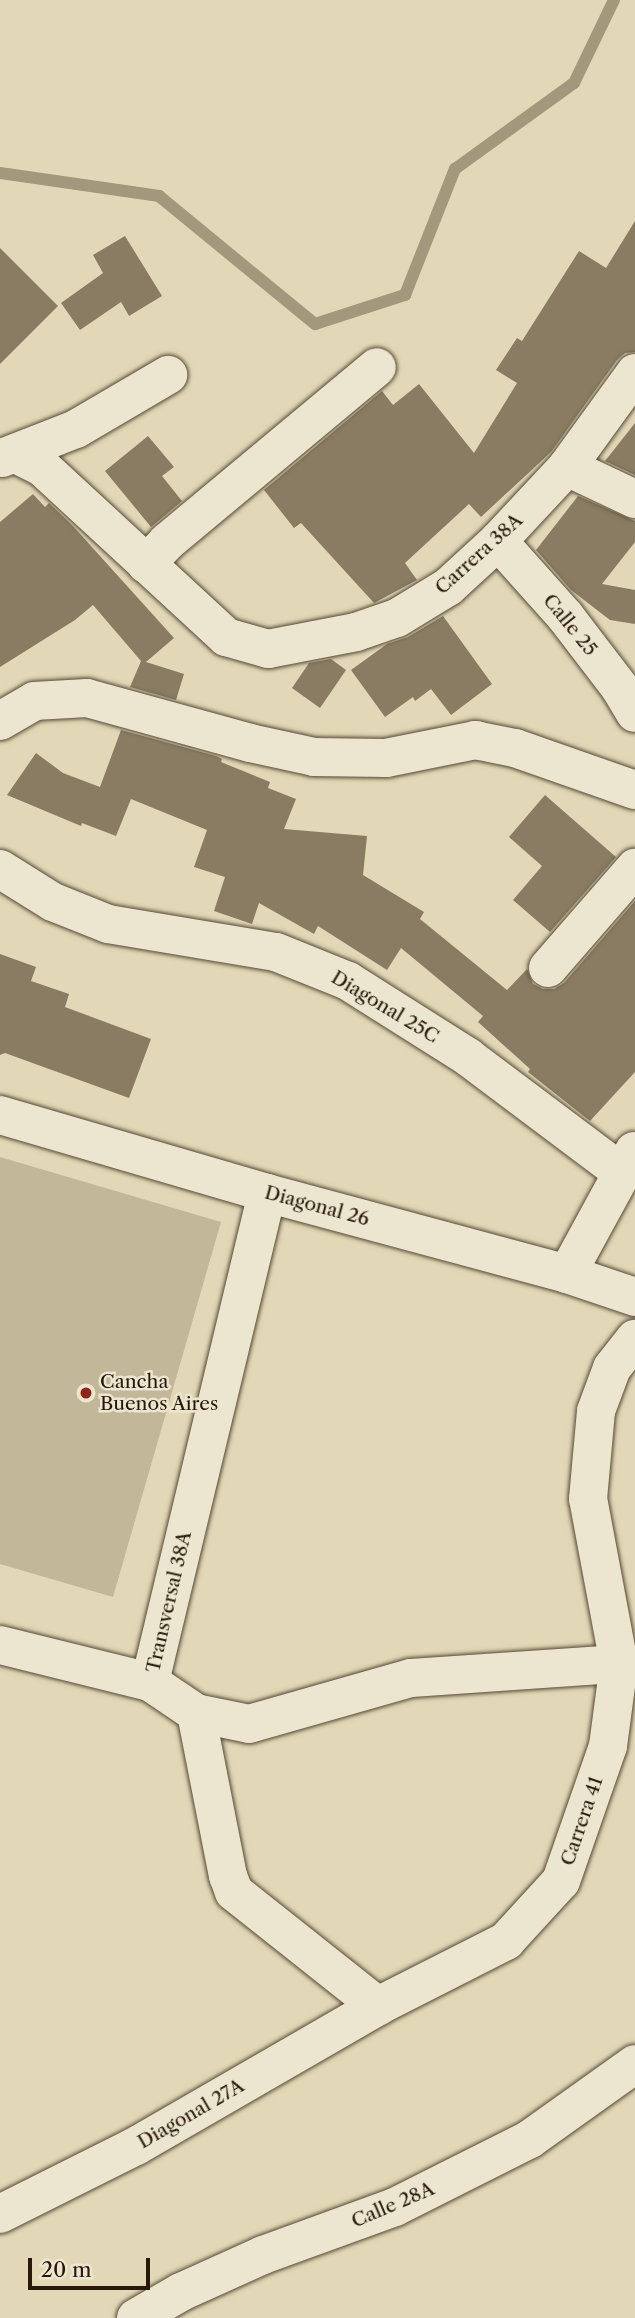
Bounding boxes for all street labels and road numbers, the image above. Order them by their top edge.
street label: Carrera 38A [431,509,527,599]
street label: Calle 25 [538,589,602,661]
street label: Diagonal 25C [327,966,443,1048]
street label: Diagonal 26 [262,1181,372,1231]
street label: Transversal 38A [142,1529,196,1675]
street label: Carrera 41 [556,1773,608,1869]
street label: Diagonal 27A [134,2074,248,2154]
street label: Calle 28A [348,2177,438,2233]

